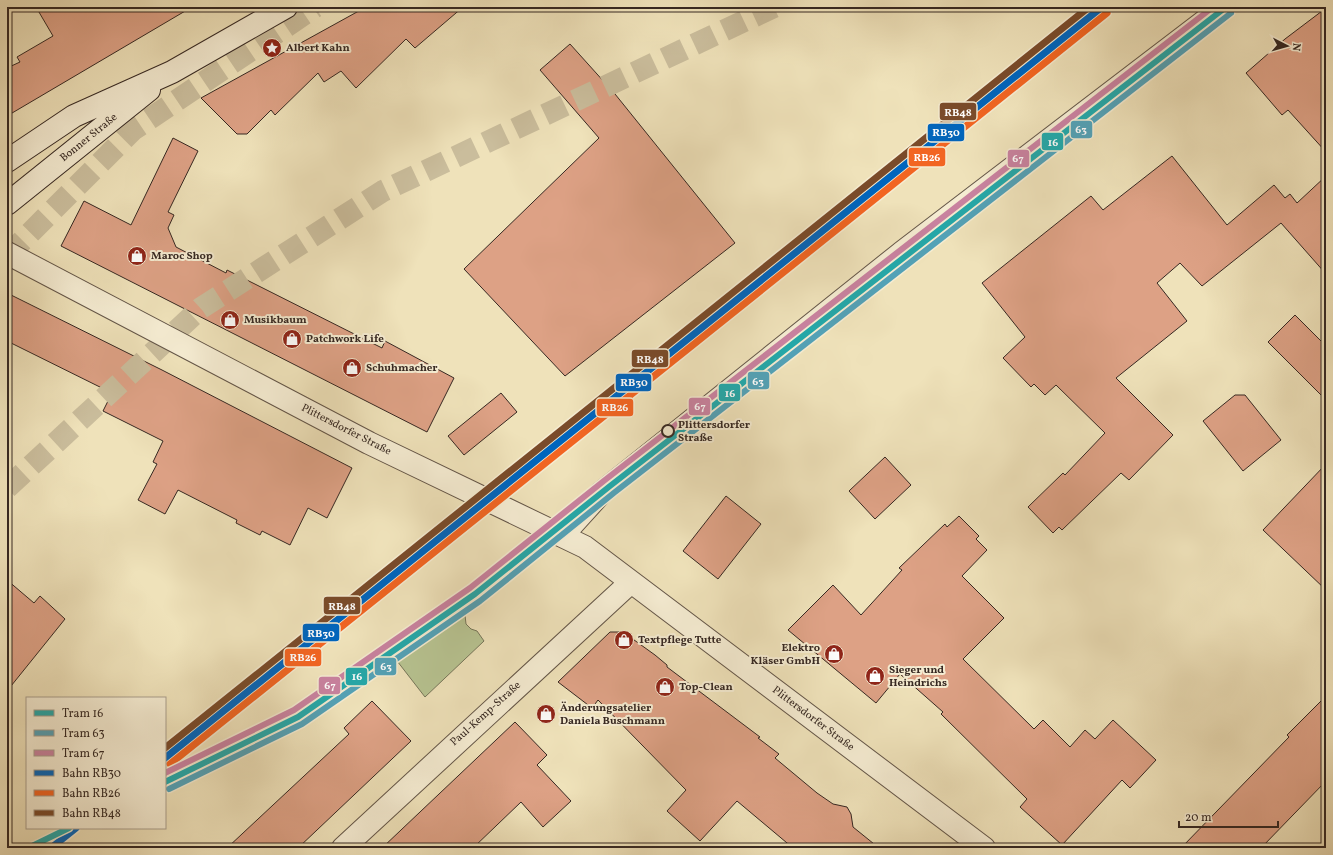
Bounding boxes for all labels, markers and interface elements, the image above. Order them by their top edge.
north arrow [1267,26,1307,66]
place icon: Albert Kahn [261,37,283,59]
place label: Albert Kahn [286,41,350,56]
text: N [1288,42,1303,52]
line badge: RB48 [939,102,977,121]
text: RB48 [944,106,972,121]
street label: Bonner Straße [57,110,121,166]
line badge: 63 [1070,120,1093,139]
line badge: RB30 [927,123,965,142]
text: 63 [1075,123,1087,138]
text: RB30 [932,126,960,141]
line badge: 16 [1041,132,1064,151]
text: 16 [1048,136,1058,151]
line badge: RB26 [908,147,946,167]
line badge: 67 [1007,149,1030,168]
text: RB26 [914,151,940,166]
text: 67 [1012,152,1024,167]
shop icon: Maroc Shop [126,245,148,267]
place label: Maroc Shop [151,249,213,264]
shop icon: Musikbaum [219,309,241,331]
place label: Musikbaum [244,313,307,328]
shop icon: Patchwork Life [281,328,303,350]
place label: Patchwork Life [306,332,384,347]
line badge: RB48 [631,349,669,368]
text: RB48 [636,353,664,368]
shop icon: Schuhmacher [341,357,363,379]
place label: Schuhmacher [366,361,438,376]
line badge: 63 [747,371,770,390]
line badge: RB30 [615,373,652,392]
text: 63 [752,375,764,390]
text: RB30 [620,376,648,391]
line badge: 16 [718,383,741,402]
text: 16 [725,387,735,402]
line badge: 67 [688,397,711,416]
line badge: RB26 [596,398,634,417]
text: 67 [694,400,706,415]
street label: Plittersdorfer Straße [298,401,394,459]
text: RB26 [602,401,628,416]
place label: Plittersdorfer Straße [678,418,751,446]
marker: Plittersdorfer Straße [661,424,675,438]
line badge: RB48 [323,596,361,615]
text: RB48 [328,600,356,615]
line badge: RB30 [302,623,340,642]
text: RB30 [307,627,335,642]
shop icon: Textpflege Tutte [613,629,635,651]
place label: Textpflege Tutte [638,633,722,648]
place label: Elektro Kläser GmbH [751,641,820,669]
shop icon: Elektro Kläser GmbH [823,643,845,665]
line badge: RB26 [284,648,322,667]
text: RB26 [290,651,316,666]
line badge: 63 [374,657,397,676]
text: 63 [380,660,392,675]
place label: Sieger und Heindrichs [889,663,947,691]
shop icon: Sieger und Heindrichs [864,665,886,687]
line badge: 16 [345,667,368,686]
text: 16 [352,670,362,685]
line badge: 67 [318,676,341,695]
shop icon: Top-Clean [654,676,676,698]
street label: Paul-Kemp-Straße [447,678,525,750]
text: 67 [324,679,336,694]
place label: Top-Clean [679,680,733,695]
street label: Plittersdorfer Straße [769,683,857,755]
legend [26,697,166,829]
place label: Änderungsatelier Daniela Buschmann [560,701,665,729]
shop icon: Änderungsatelier Daniela Buschmann [535,703,557,725]
text: Tram 16 [62,706,103,722]
text: Tram 63 [62,726,105,742]
text: Tram 67 [62,746,105,762]
text: Bahn RB30 [62,766,121,782]
text: Bahn RB26 [62,786,120,802]
scale bar [1179,803,1278,829]
text: Bahn RB48 [62,806,121,822]
text: 20 m [1185,810,1212,826]

